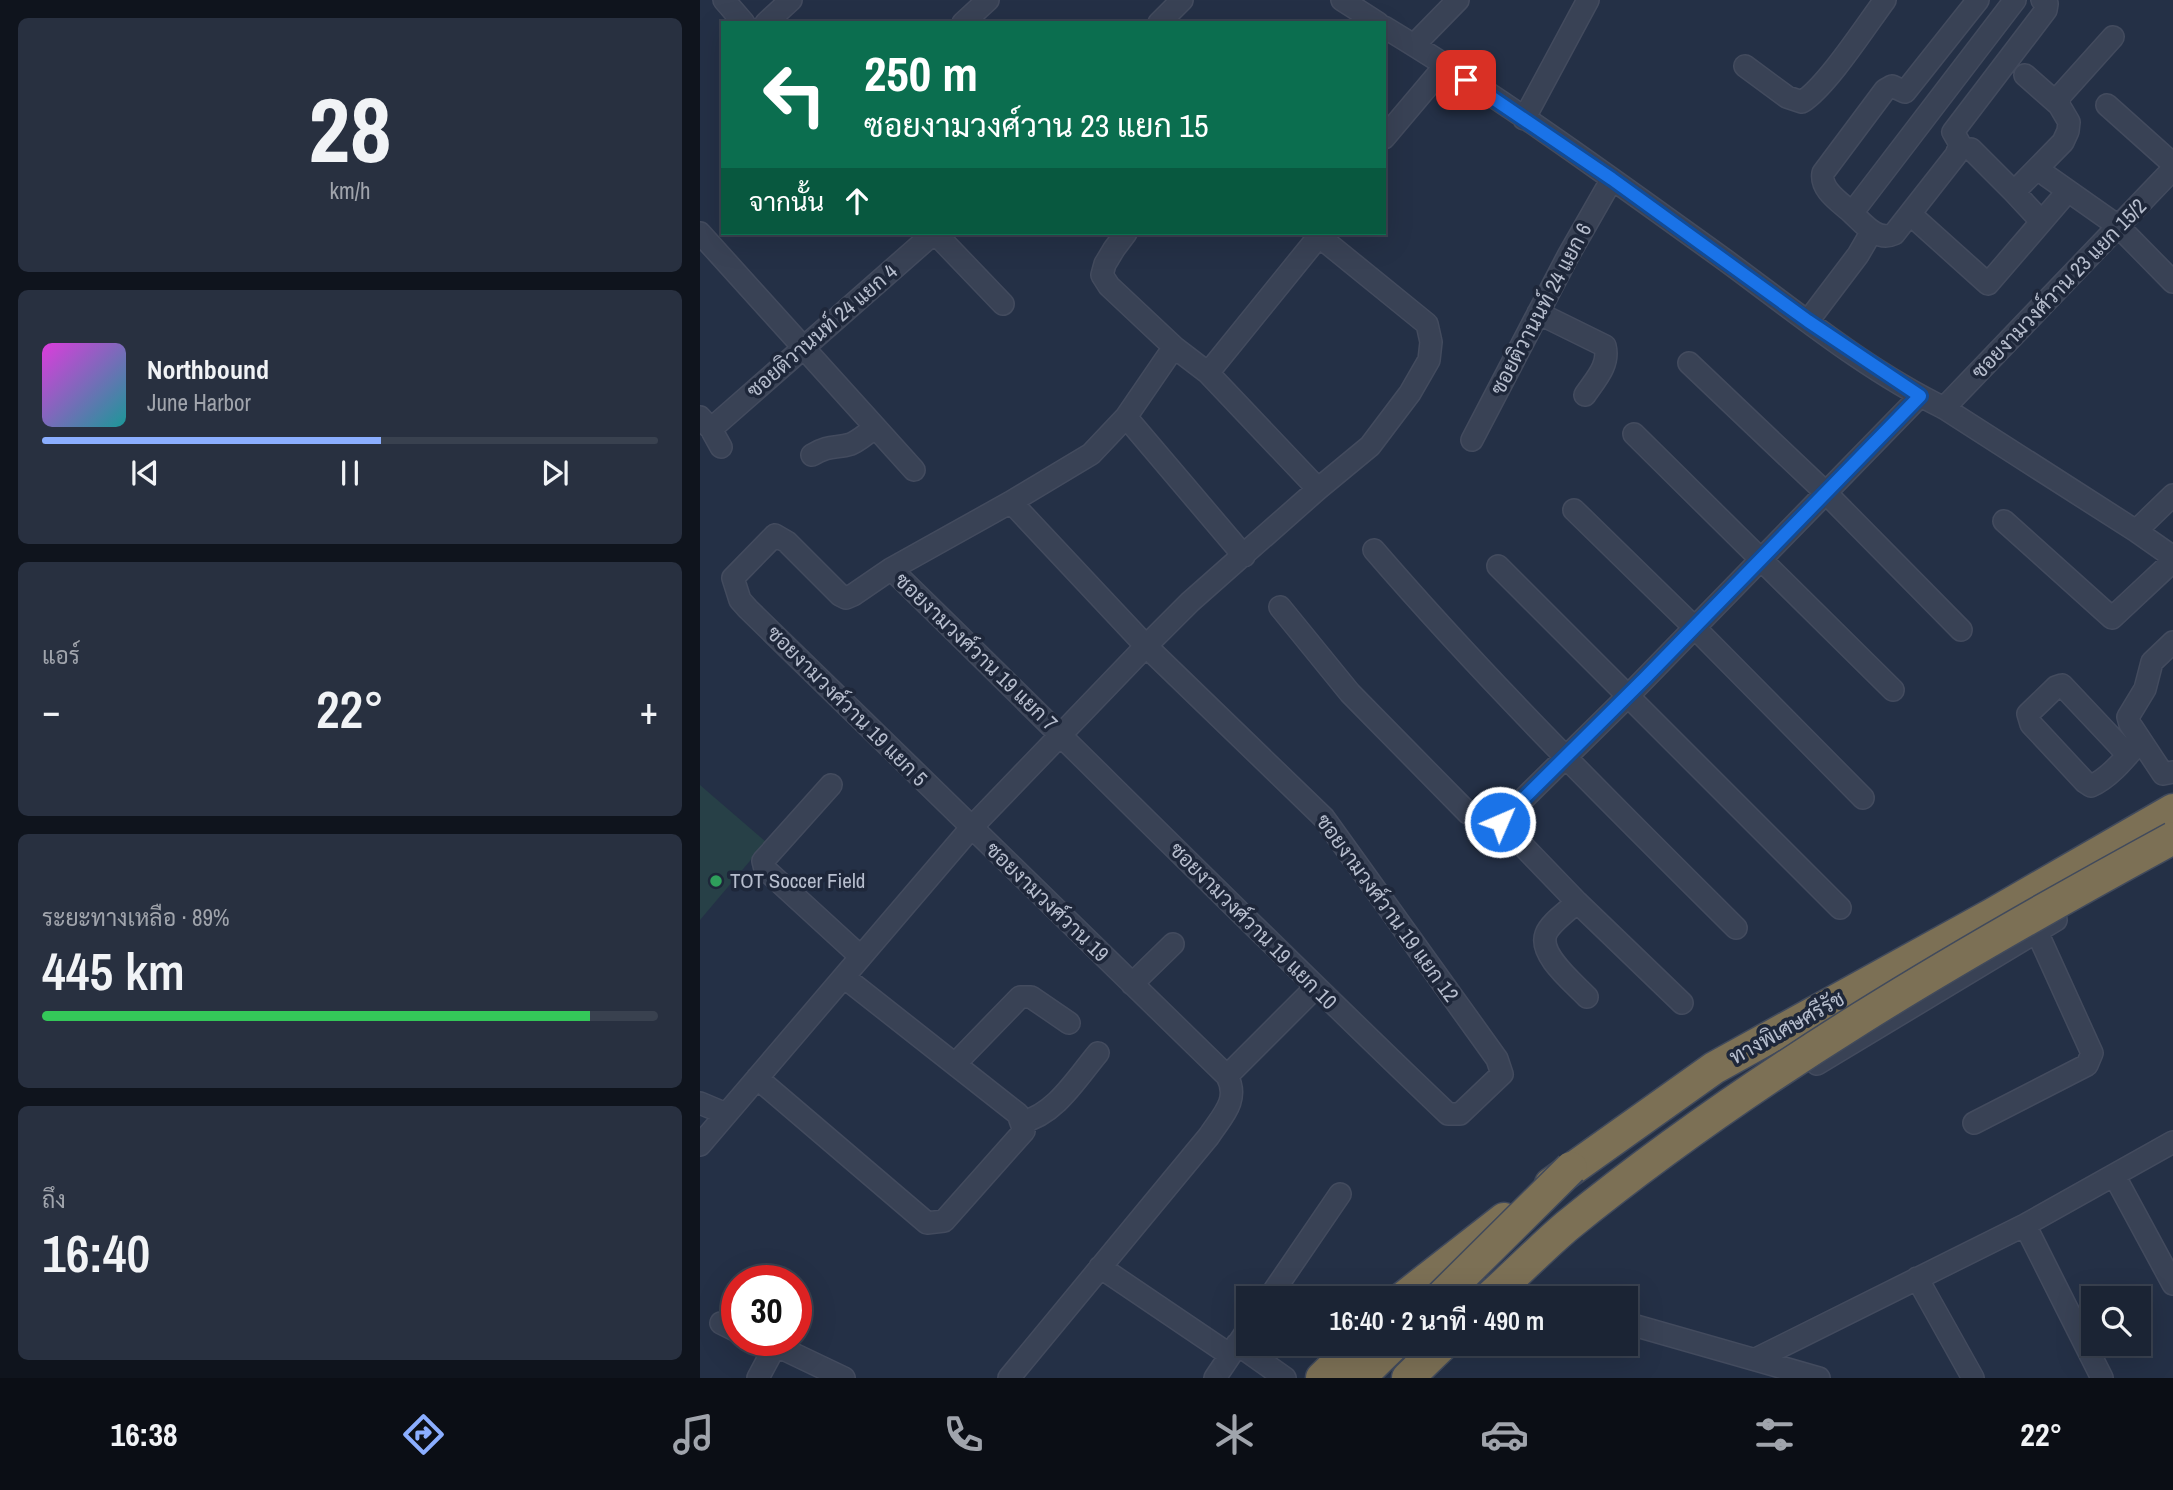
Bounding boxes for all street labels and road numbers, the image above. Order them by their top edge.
street label: ซอยงามวงศ์วาน 23 แยก 15/2 [1965,192,2153,385]
street label: ซอยติวานนท์ 24 แยก 6 [1483,218,1598,400]
street label: ซอยติวานนท์ 24 แยก 4 [740,257,904,404]
street label: ซอยงามวงศ์วาน 19 แยก 7 [888,566,1064,737]
street label: ซอยงามวงศ์วาน 19 แยก 5 [761,619,934,792]
street label: ซอยงามวงศ์วาน 19 แยก 12 [1309,808,1466,1008]
street label: ซอยงามวงศ์วาน 19 [979,835,1115,968]
street label: ซอยงามวงศ์วาน 19 แยก 10 [1163,835,1344,1016]
street label: ทางพิเศษศรีรัช [1724,984,1850,1071]

